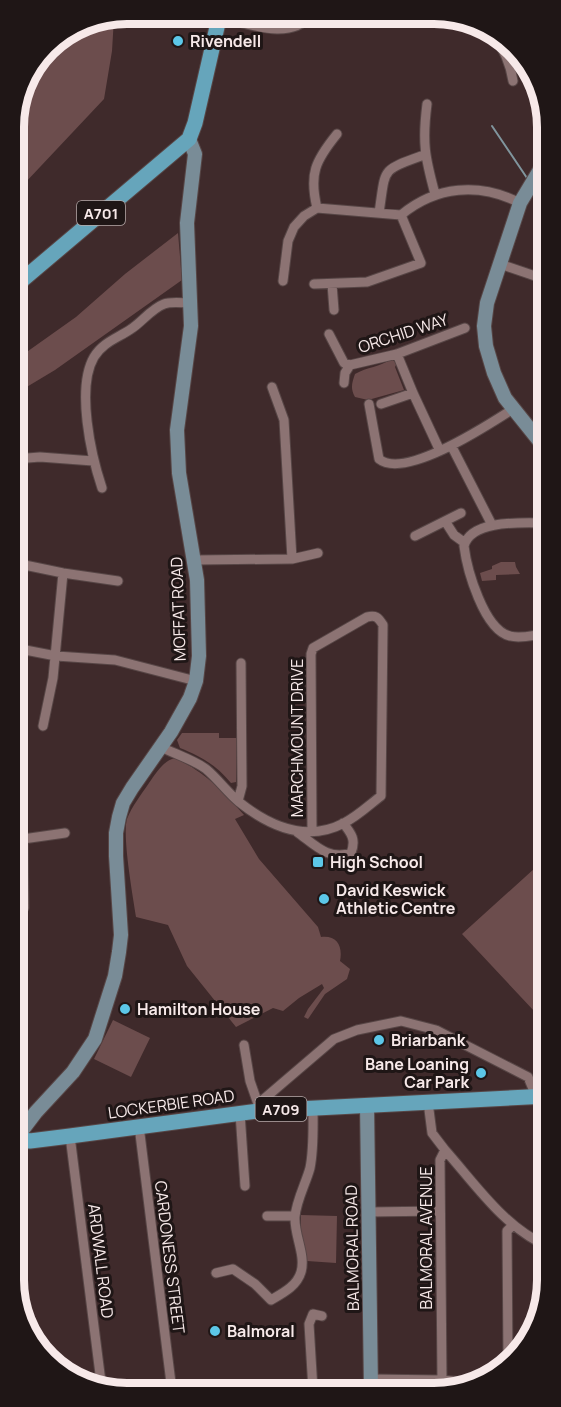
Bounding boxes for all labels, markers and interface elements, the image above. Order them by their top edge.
place label: Rivendell [190,30,261,52]
marker: Rivendell [171,34,185,48]
road number: A701 [77,201,125,225]
street label: ORCHID WAY [355,308,451,358]
street label: MOFFAT ROAD [165,556,191,662]
street label: MARCHMOUNT DRIVE [286,659,308,817]
place label: High School [330,851,423,873]
marker: High School [311,855,325,869]
place label: David Keswick Athletic Centre [336,879,456,919]
marker: David Keswick Athletic Centre [317,892,331,906]
place label: Hamilton House [137,998,261,1020]
marker: Hamilton House [118,1002,132,1016]
place label: Briarbank [391,1029,466,1051]
marker: Briarbank [372,1033,386,1047]
place label: Bane Loaning Car Park [365,1053,469,1093]
marker: Bane Loaning Car Park [474,1066,488,1080]
street label: LOCKERBIE ROAD [106,1084,236,1124]
road number: A709 [256,1097,306,1121]
street label: BALMORAL AVENUE [415,1166,437,1310]
street label: CARDONESS STREET [150,1179,190,1335]
street label: BALMORAL ROAD [340,1184,364,1311]
street label: ARDWALL ROAD [83,1202,119,1320]
place label: Balmoral [227,1320,295,1342]
marker: Balmoral [208,1324,222,1338]

